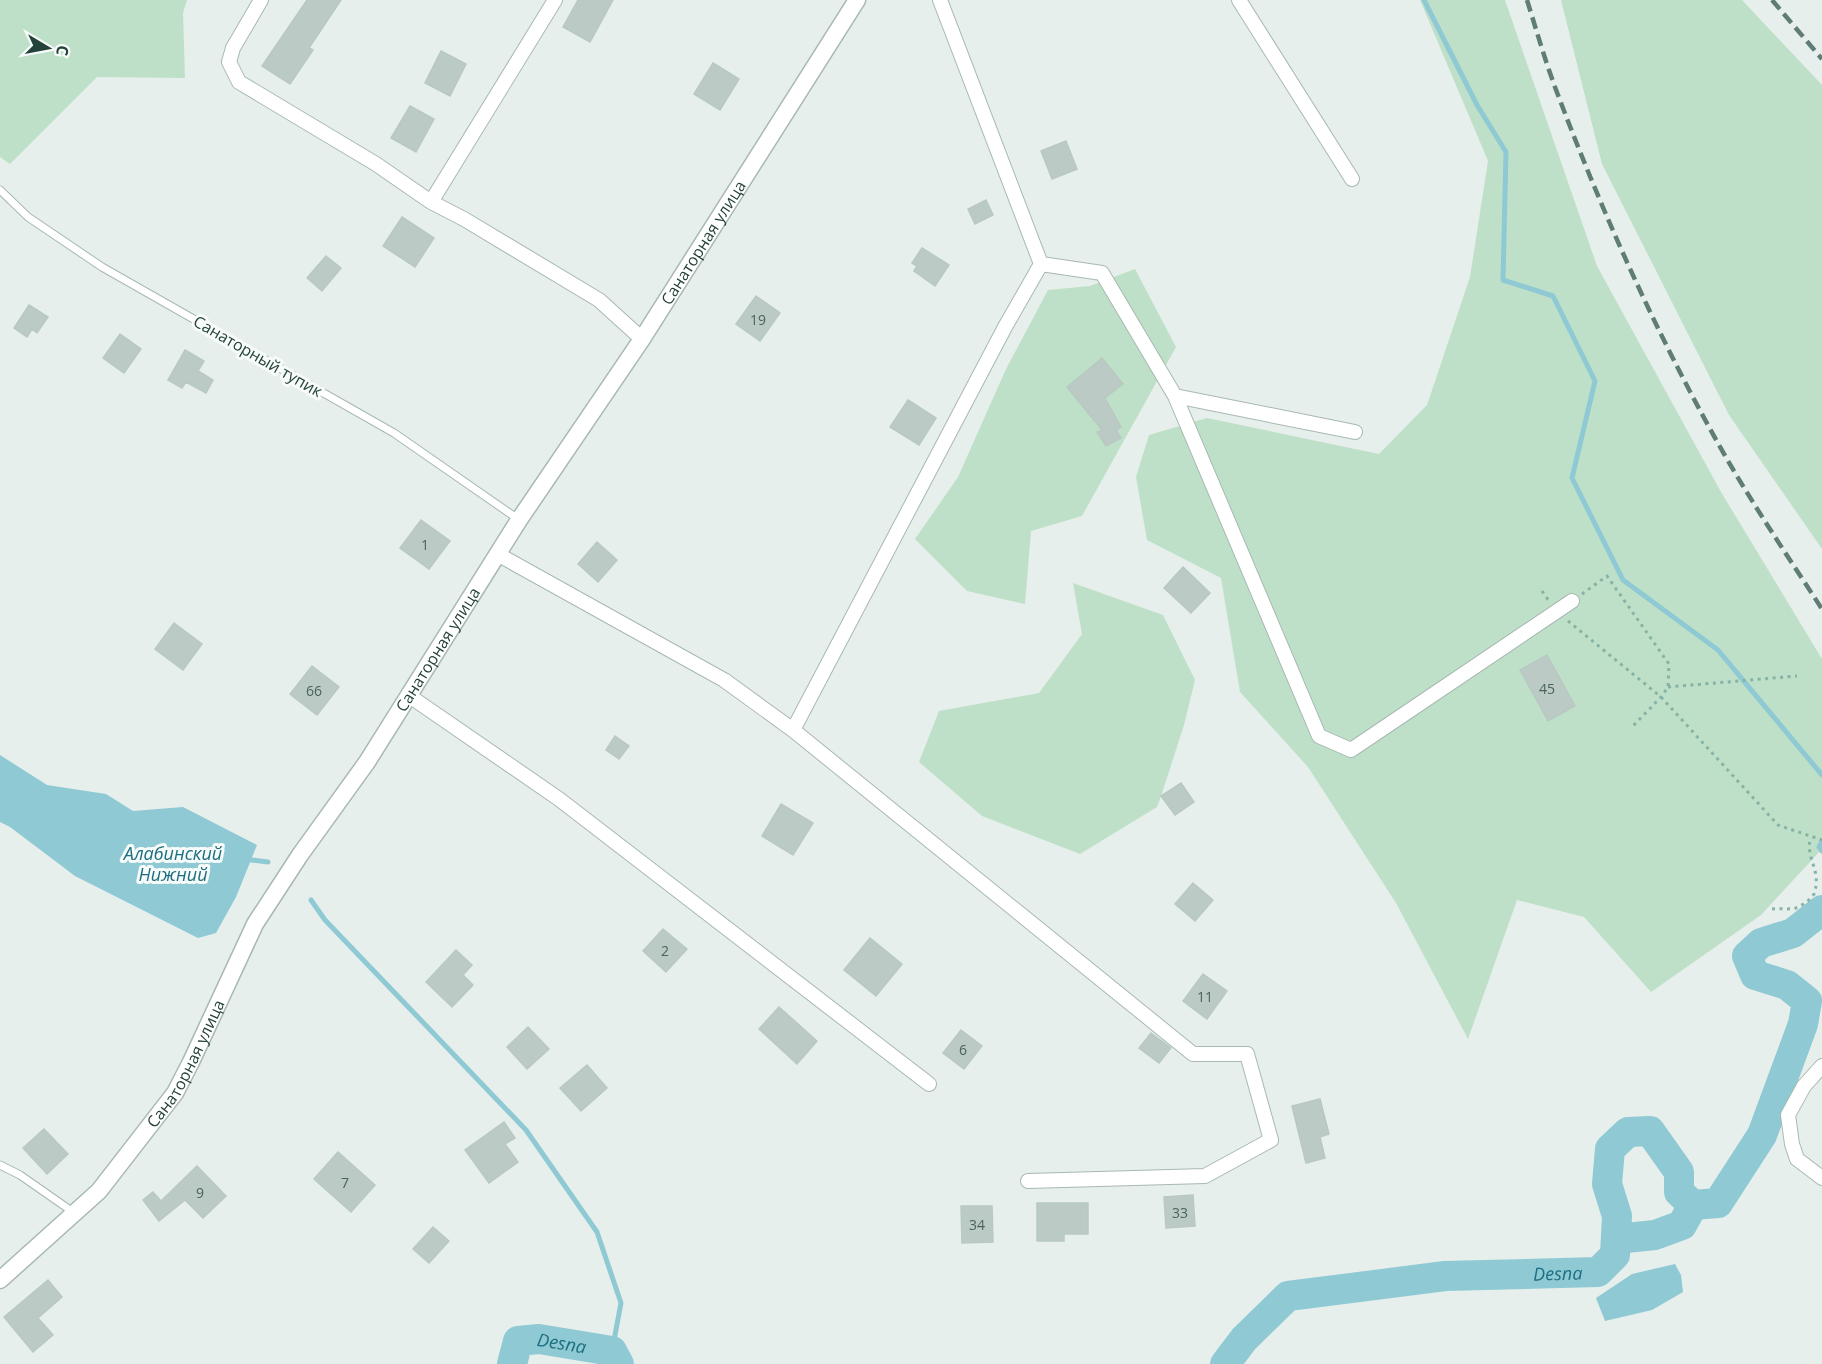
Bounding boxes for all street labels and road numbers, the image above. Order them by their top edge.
street label: Санаторная улица [656,176,751,309]
street label: Санаторный тупик [189,310,327,402]
street label: Санаторная улица [390,583,485,716]
street label: Санаторная улица [141,996,229,1132]

